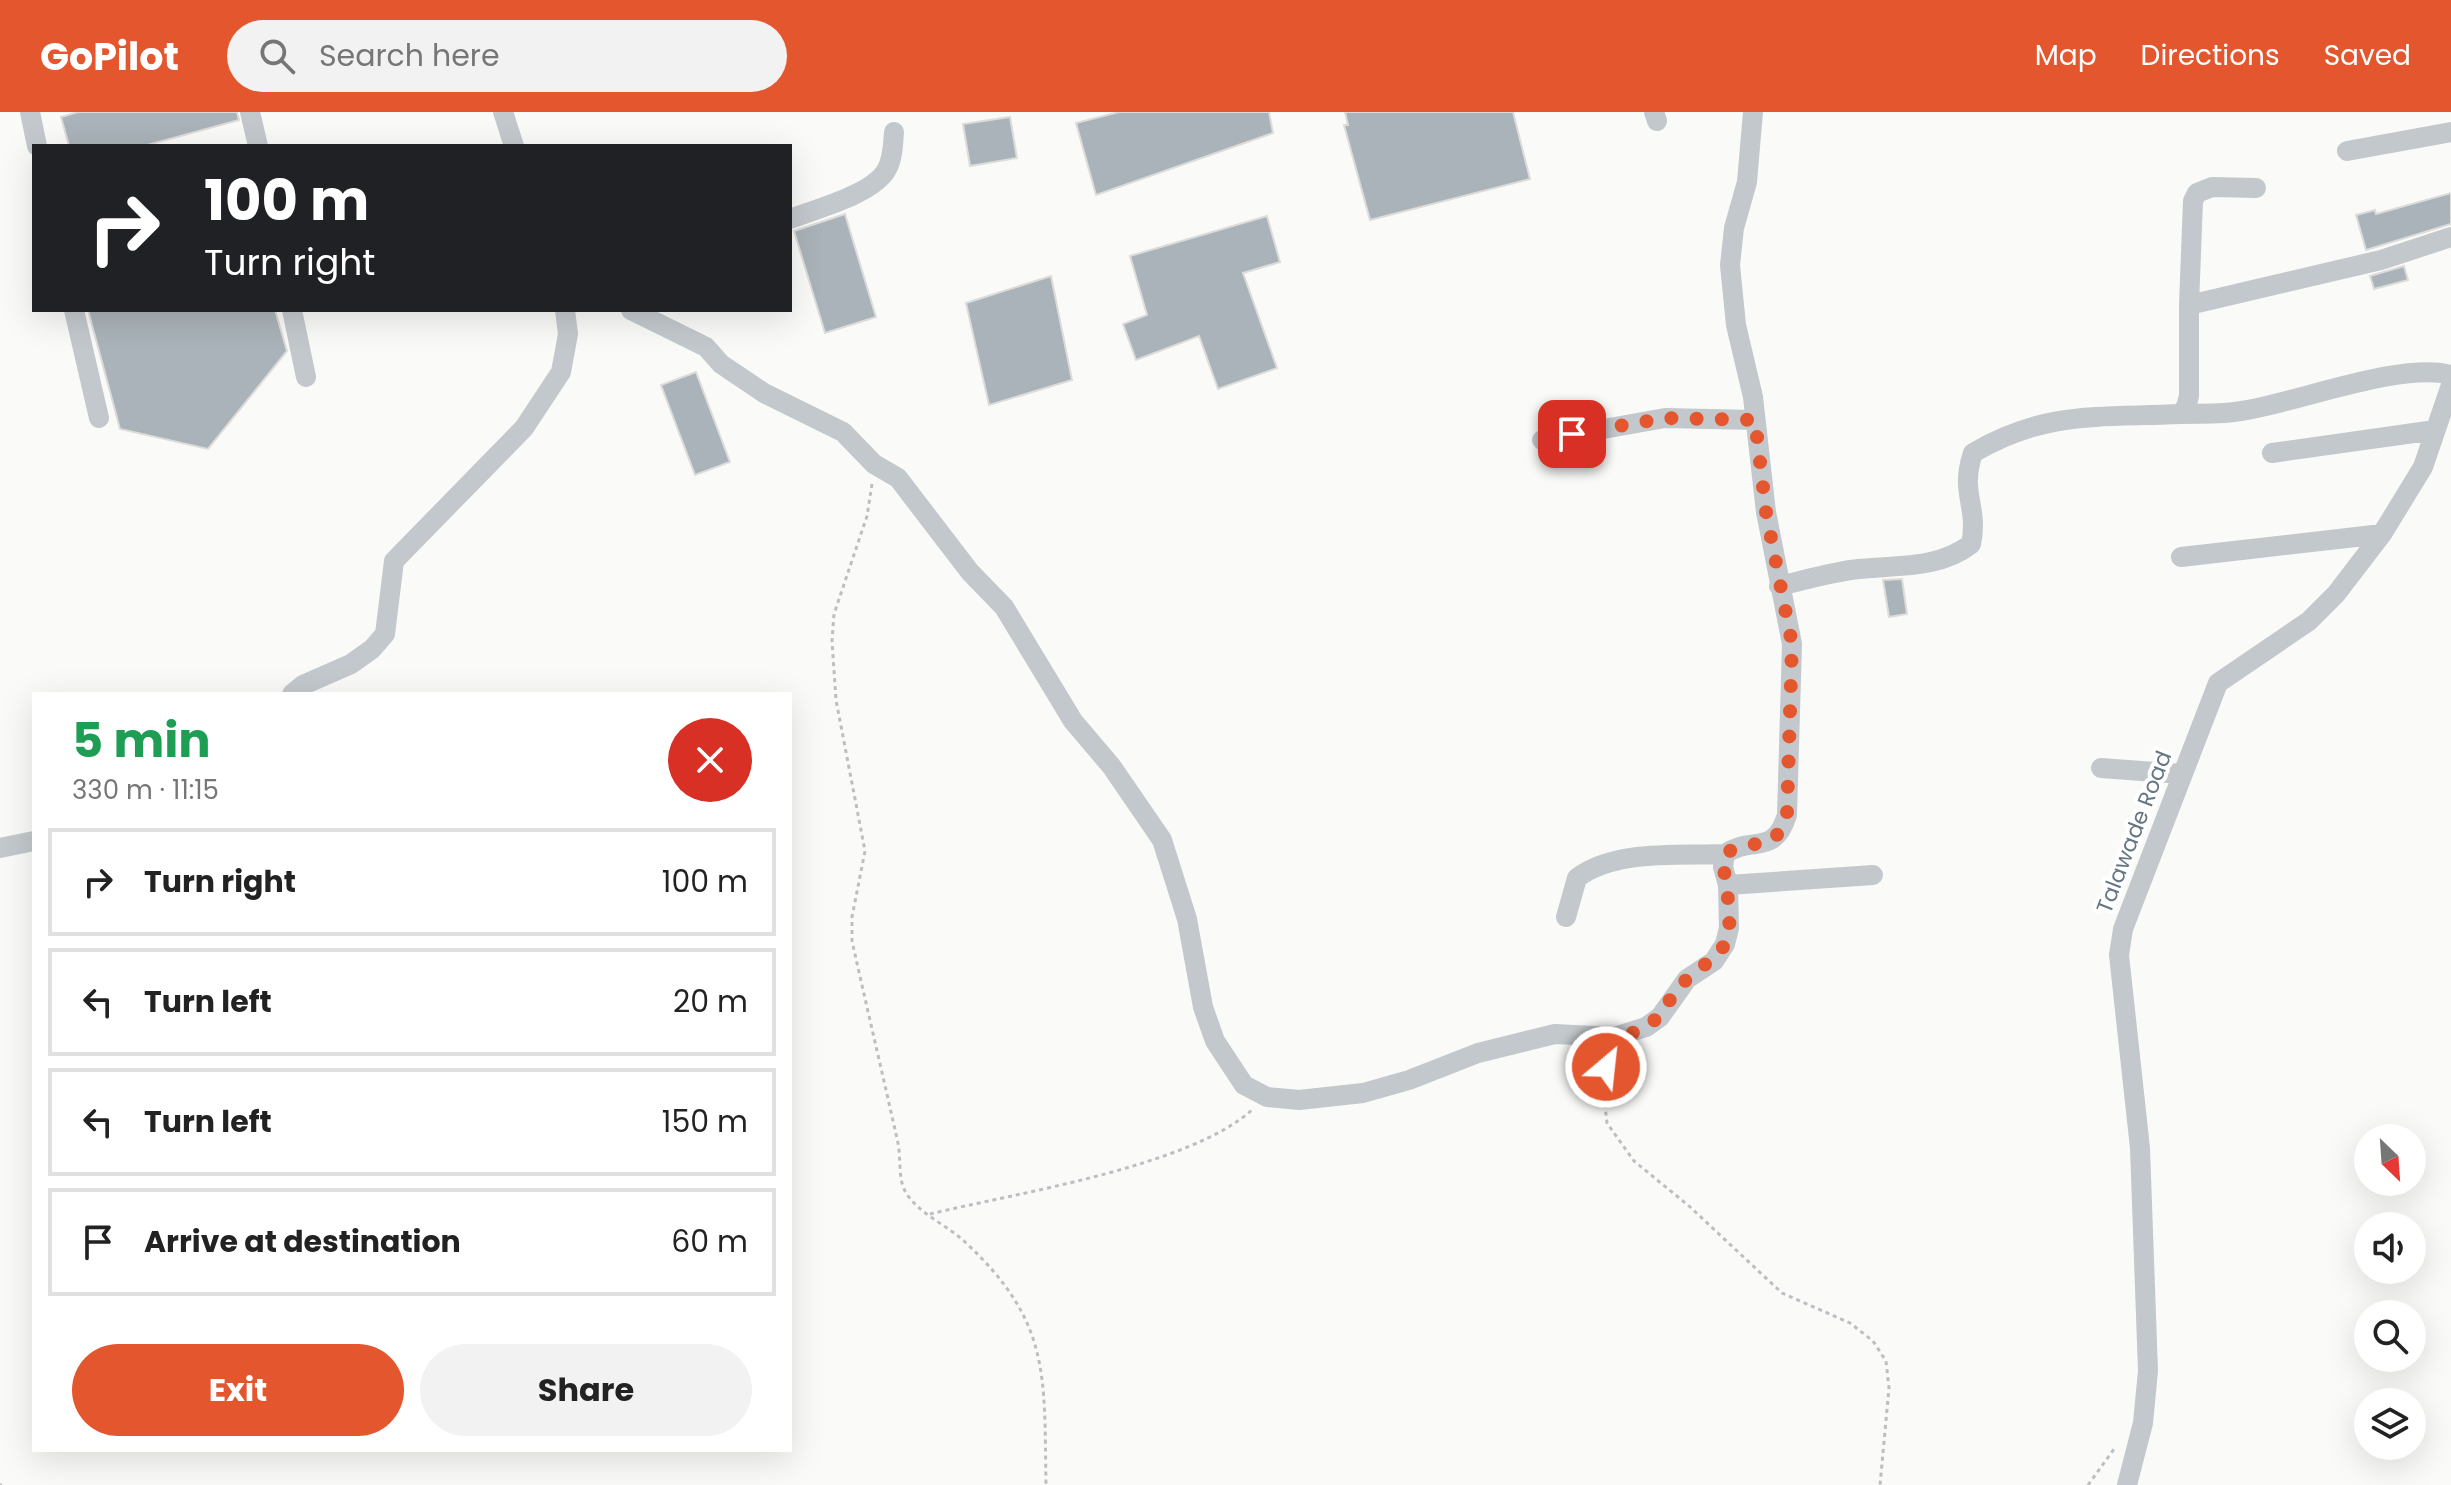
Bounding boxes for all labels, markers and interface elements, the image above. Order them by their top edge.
search box [227,20,787,92]
text: GoPilot [40,30,179,83]
icon: search [255,34,299,78]
text: Search here [319,34,500,77]
text: Map [2035,36,2097,75]
text: Directions [2141,36,2280,75]
text: Saved [2324,36,2411,75]
text: 100 m [204,161,369,240]
icon: right [72,176,176,280]
text: Turn right [204,237,375,288]
pin [1538,400,1606,468]
icon: arrive [1550,412,1594,456]
text: 5 min [72,707,211,774]
button: close [668,718,752,802]
street label: Talawade Road [2089,746,2179,918]
text: 330 m · 11:15 [72,772,219,808]
icon: right [76,860,120,904]
text: Turn right [144,860,296,903]
text: 100 m [662,860,748,903]
icon: left [76,980,120,1024]
text: Turn left [144,980,272,1023]
text: 20 m [673,980,748,1023]
position arrow [1564,1025,1648,1109]
icon: left [76,1100,120,1144]
text: Turn left [144,1100,272,1143]
text: 150 m [662,1100,748,1143]
north arrow [2354,1124,2426,1196]
map controls [2354,1124,2426,1460]
button: sound [2354,1212,2426,1284]
icon: arrive [76,1220,120,1264]
text: Arrive at destination [144,1220,461,1263]
text: 60 m [671,1220,748,1263]
button: search [2354,1300,2426,1372]
button: Exit [72,1344,404,1436]
button: Share [420,1344,752,1436]
button: layers [2354,1388,2426,1460]

